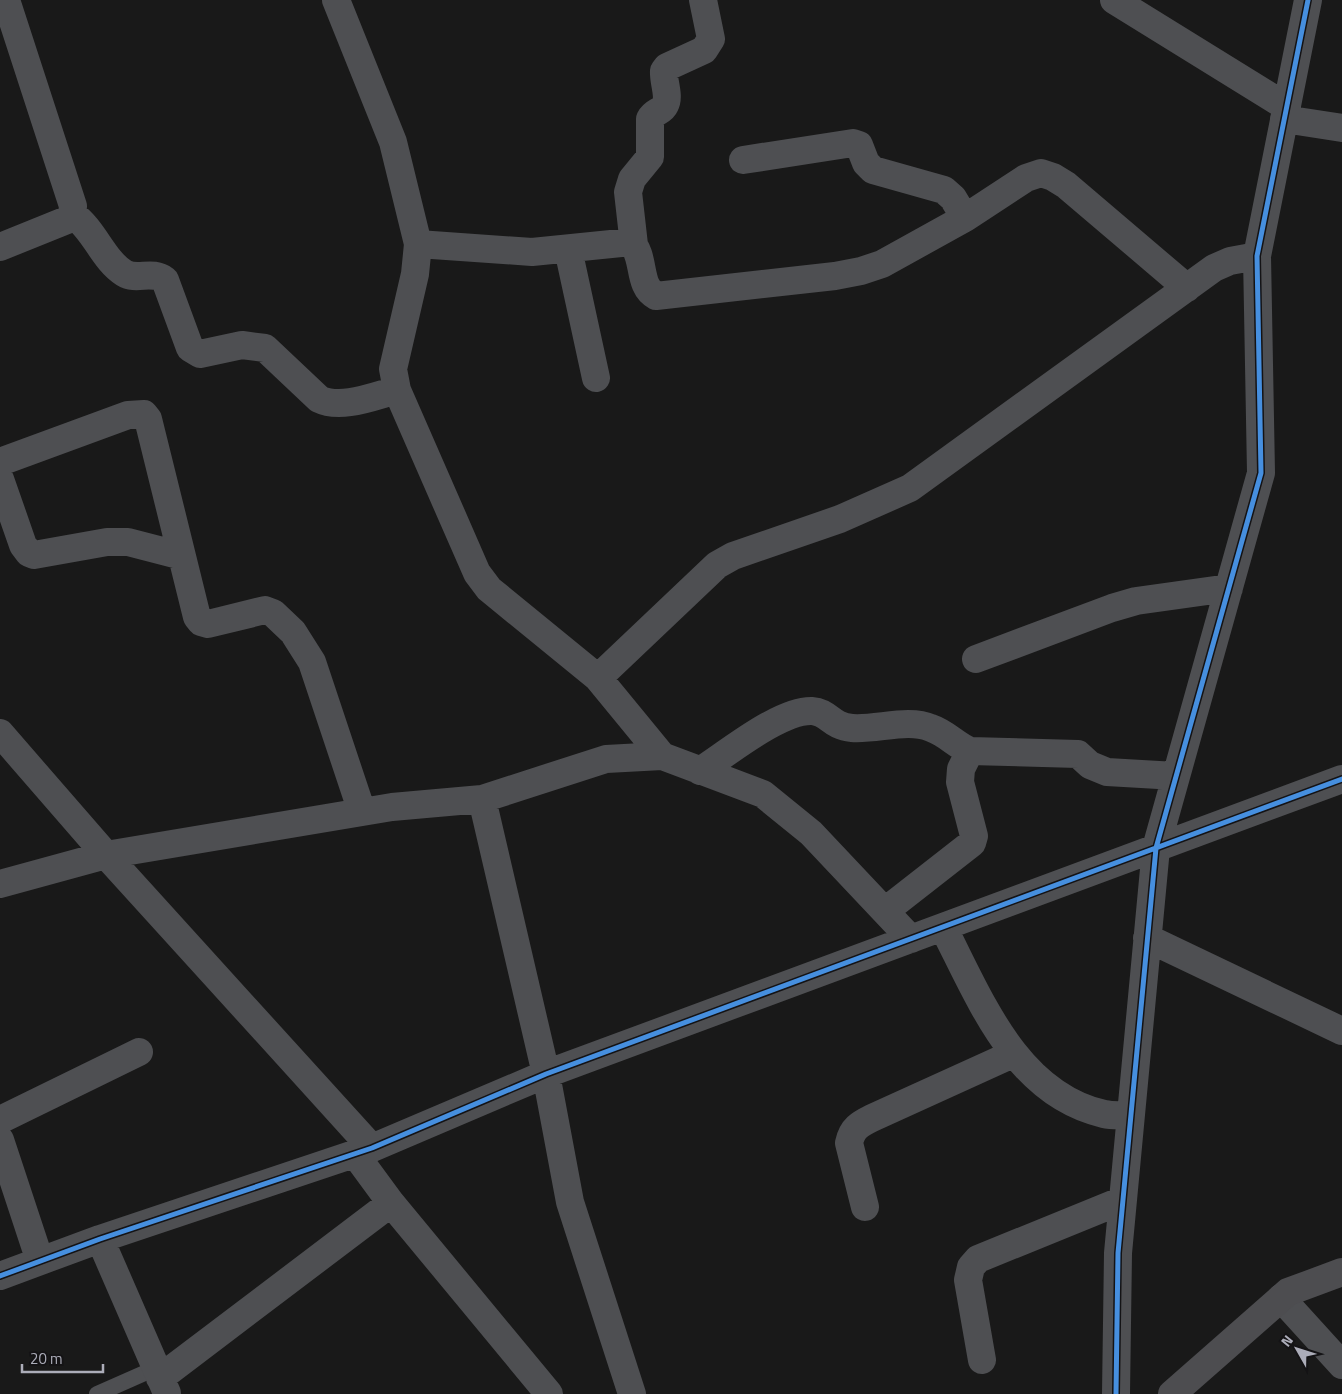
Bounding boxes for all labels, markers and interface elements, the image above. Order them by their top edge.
north arrow [1272,1324,1322,1374]
text: N [1275,1330,1298,1351]
scale bar [22,1342,104,1374]
text: 20 m [30,1347,63,1370]

